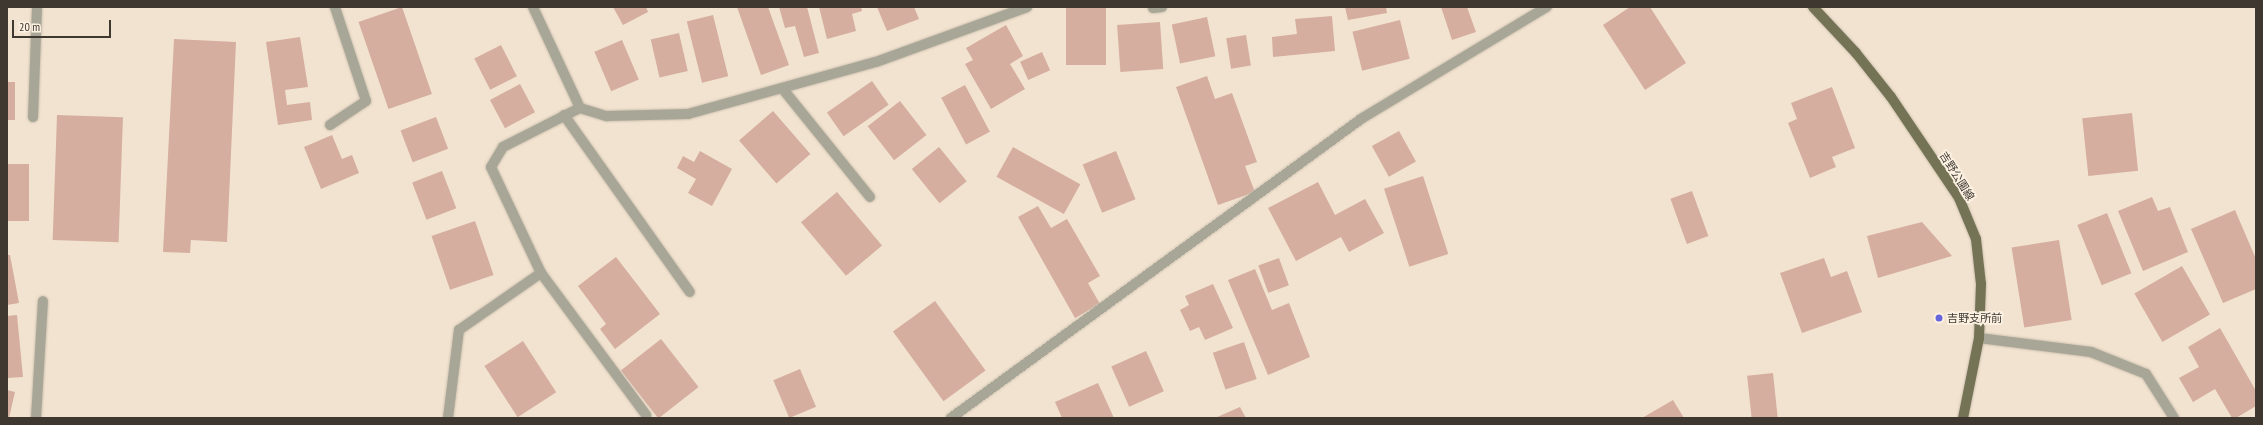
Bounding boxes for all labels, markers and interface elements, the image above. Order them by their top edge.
scale bar [14,12,113,38]
text: 20 m [19,19,40,34]
street label: 吉野公園線 [1937,149,1977,203]
place label: 吉野支所前 [1947,311,2002,325]
marker: 吉野支所前 [1934,313,1944,323]

